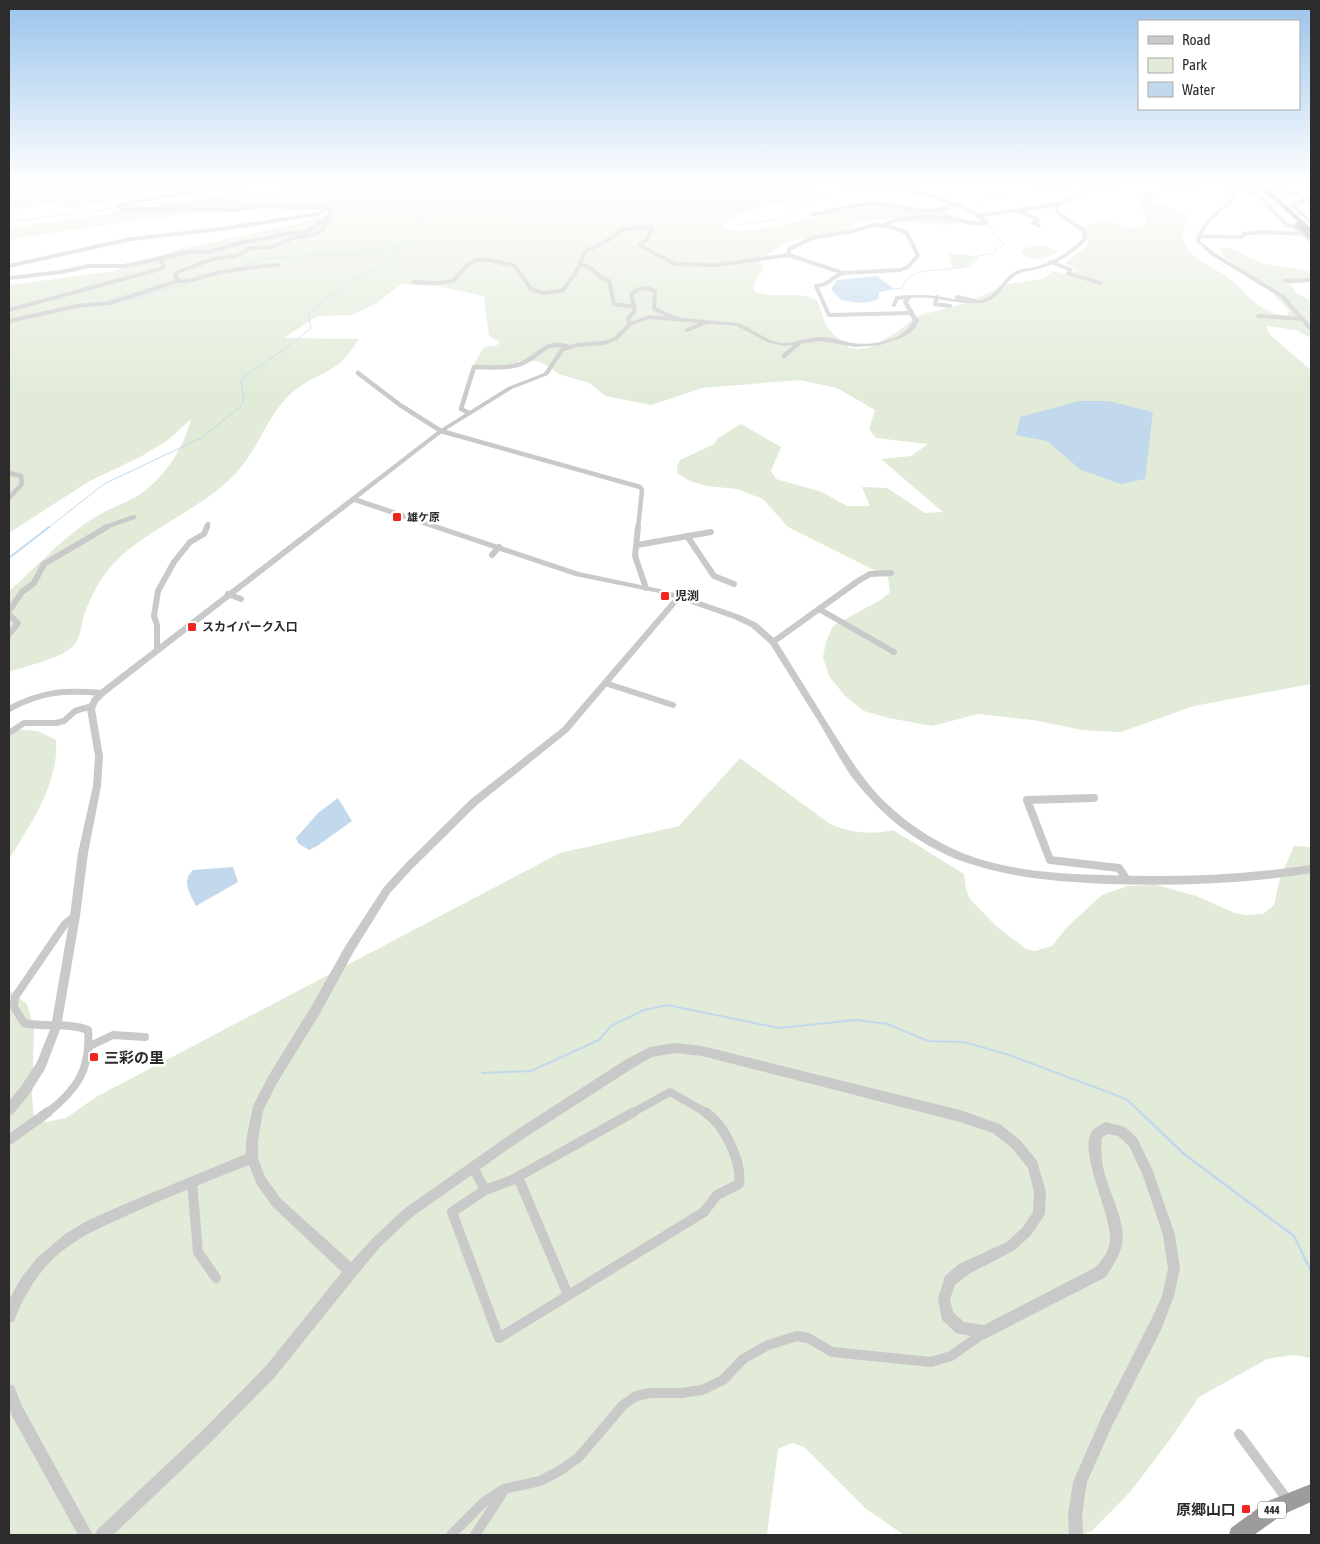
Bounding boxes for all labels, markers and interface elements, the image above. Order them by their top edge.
legend [1138,20,1300,110]
text: Road [1182,31,1211,48]
text: Park [1182,56,1207,73]
text: Water [1182,81,1215,98]
marker: 雄ケ原 [391,511,403,523]
place label: 雄ケ原 [407,511,440,523]
place label: 児渕 [675,589,699,603]
marker: 児渕 [659,590,671,602]
place label: スカイパーク入口 [202,620,298,634]
marker: スカイパーク入口 [186,621,198,633]
place label: 三彩の里 [104,1049,164,1066]
marker: 三彩の里 [88,1051,100,1063]
place label: 原郷山口 [1176,1501,1236,1518]
road number: 444 [1258,1502,1286,1518]
marker: 原郷山口 [1240,1503,1252,1515]

